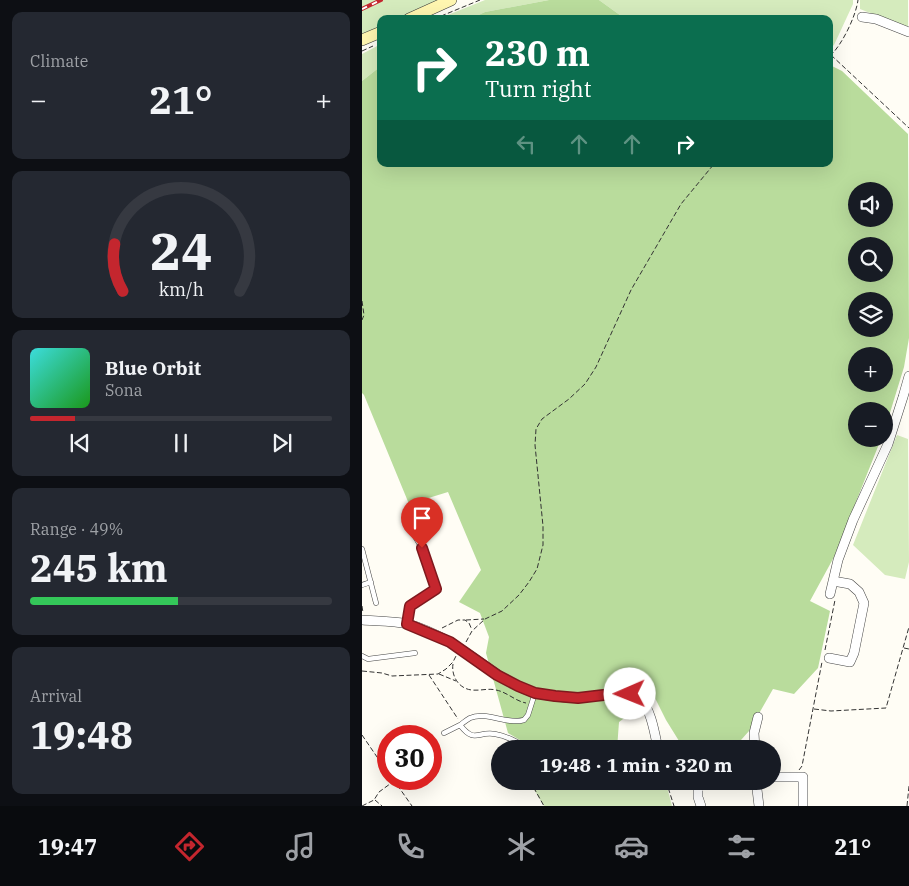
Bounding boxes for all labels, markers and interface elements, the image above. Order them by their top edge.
text: 230 m [485,30,590,76]
icon: right [402,35,467,100]
text: Climate [30,51,88,71]
text: Turn right [485,74,592,103]
text: 21° [149,75,213,124]
text: − [30,81,47,118]
text: + [315,81,332,118]
icon: left [512,130,540,158]
icon: ahead [565,130,593,158]
icon: ahead [618,130,646,158]
icon: right [671,130,699,158]
map controls [848,182,893,447]
button: sound [848,182,893,227]
text: 24 [150,217,212,284]
button: search [848,237,893,282]
text: km/h [158,278,204,301]
button: layers [848,292,893,337]
button: + [848,347,893,392]
text: Blue Orbit [105,356,201,380]
text: Sona [105,380,142,400]
button: − [848,402,893,447]
icon: previous [66,429,94,457]
icon: pause [167,429,195,457]
icon: next [268,429,296,457]
pin [401,497,443,548]
icon: arrive [408,504,436,532]
text: Range · 49% [30,519,123,539]
text: 245 km [30,543,168,592]
position arrow [603,667,655,719]
text: Arrival [30,686,82,706]
text: 19:48 [30,710,133,759]
speed limit sign: 30 [377,725,442,790]
text: 19:48 · 1 min · 320 m [540,753,732,777]
icon: directions [172,829,207,864]
icon: music [283,829,318,864]
icon: phone [393,829,428,864]
icon: climate [504,829,539,864]
icon: car [614,829,649,864]
icon: filters [724,829,759,864]
text: 19:47 [38,832,97,861]
text: 21° [835,832,871,861]

